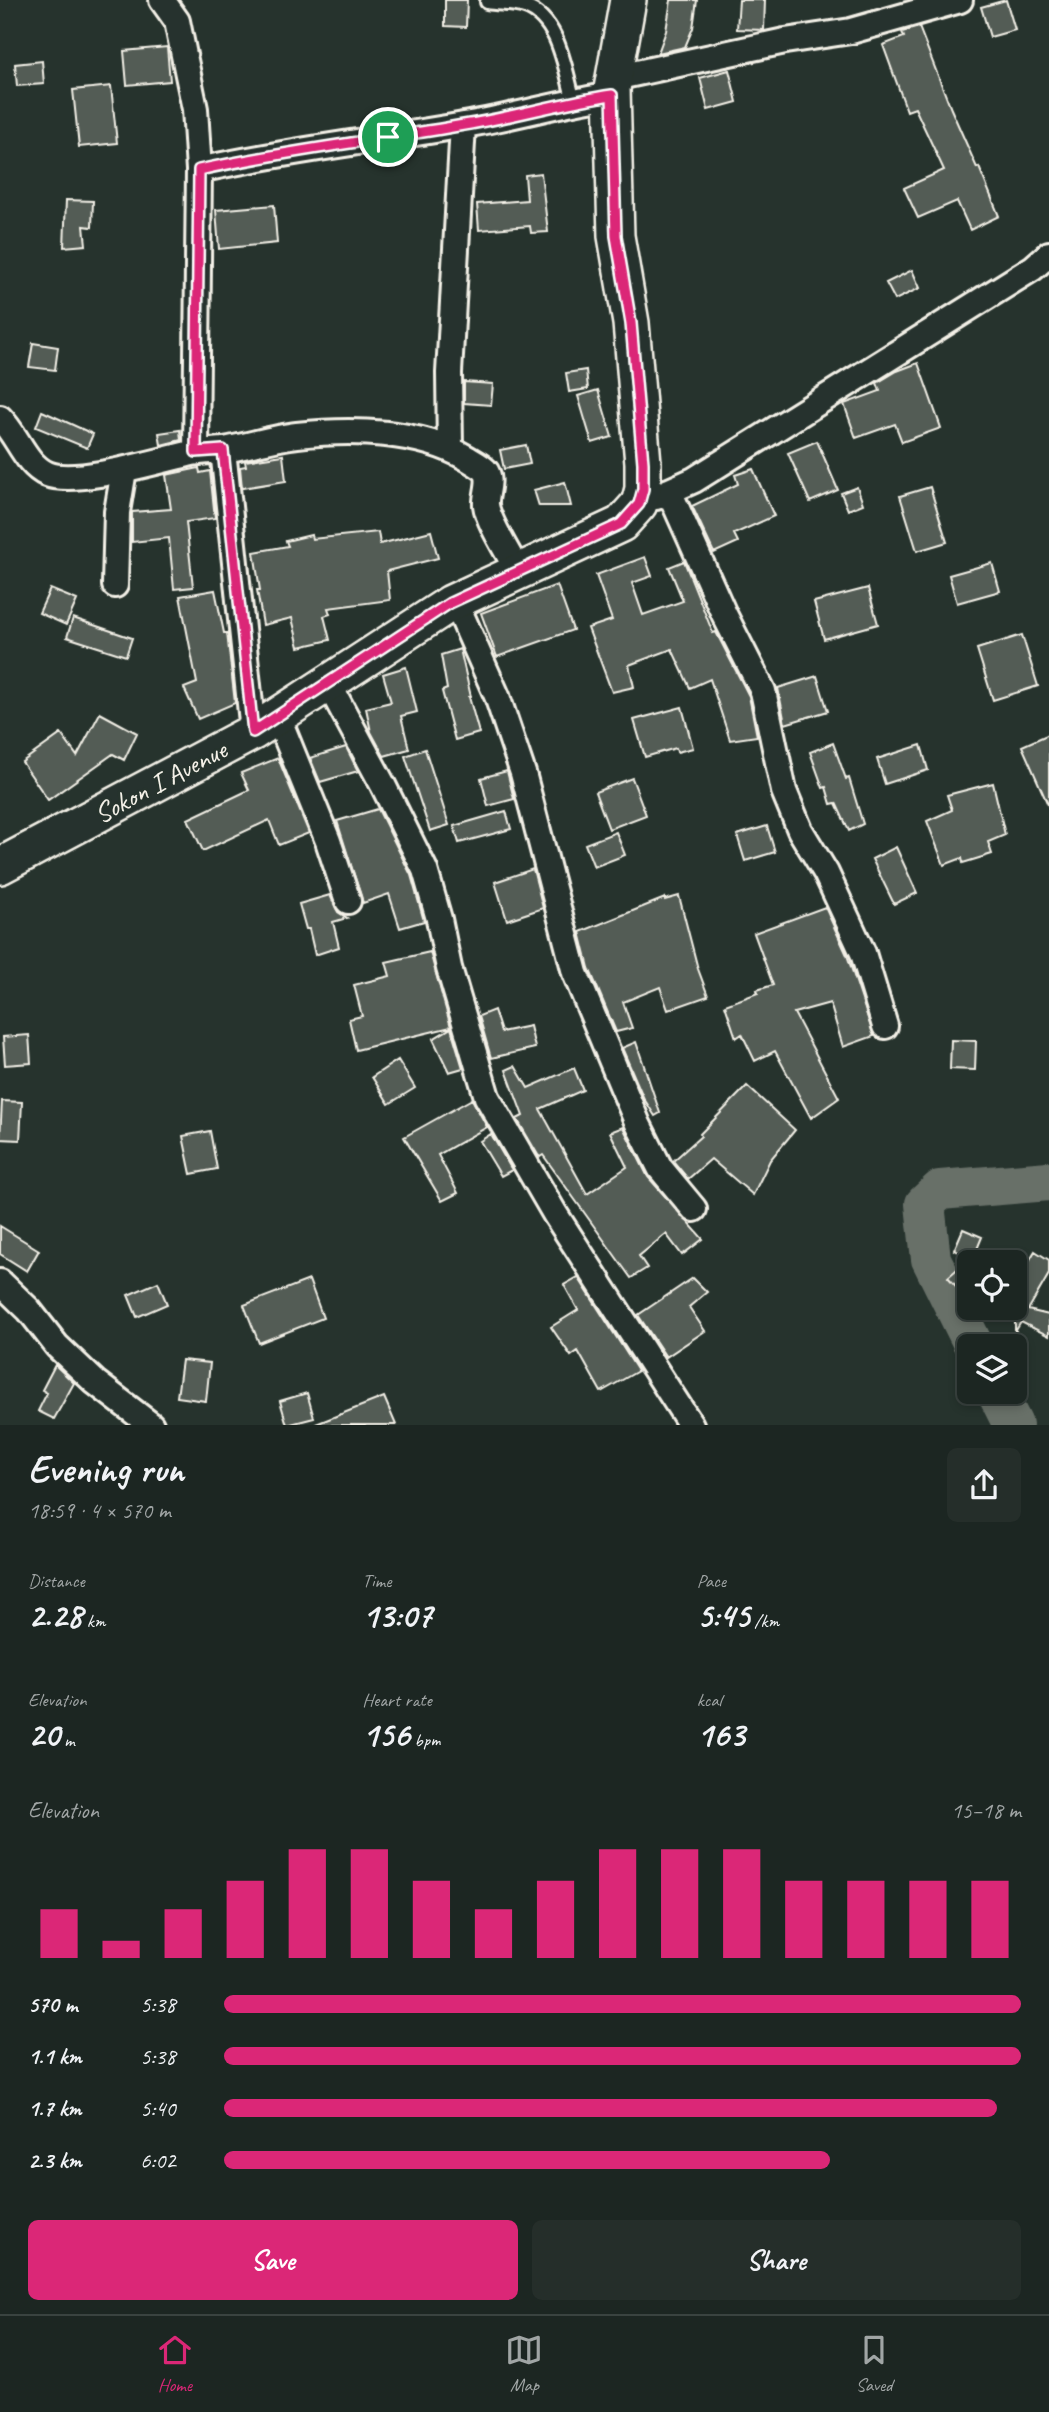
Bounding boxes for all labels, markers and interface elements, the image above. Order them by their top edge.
pin [358,107,418,167]
icon: arrive [369,118,407,156]
street label: Sokon I Avenue [88,731,234,831]
map controls [957,1250,1027,1404]
button: locate [957,1250,1027,1320]
button: layers [957,1334,1027,1404]
text: Evening run [28,1446,184,1493]
button: share [947,1448,1021,1522]
text: 18:59 · 4 × 570 m [28,1496,171,1525]
text: Distance [28,1569,85,1593]
text: Time [362,1569,391,1593]
text: Pace [697,1569,726,1593]
text: 2.28 [28,1593,82,1638]
text: 13:07 [362,1593,432,1638]
text: 5:45 [697,1593,750,1638]
text: km [82,1609,105,1633]
text: /km [750,1609,779,1633]
text: Elevation [28,1688,86,1712]
text: Heart rate [362,1688,432,1712]
text: kcal [697,1688,722,1712]
text: 20 [28,1712,60,1757]
text: 156 [362,1712,410,1757]
text: 163 [697,1712,745,1757]
text: m [60,1728,75,1752]
text: bpm [410,1728,440,1752]
text: Elevation [28,1796,99,1825]
text: 15–18 m [951,1796,1021,1825]
text: 570 m [28,1990,77,2019]
text: 5:38 [140,1990,176,2019]
text: 1.1 km [28,2042,82,2071]
text: 5:38 [140,2042,176,2071]
text: 1.7 km [28,2094,81,2123]
text: 5:40 [140,2094,176,2123]
text: 2.3 km [28,2146,82,2175]
text: 6:02 [140,2146,176,2175]
button: Save [28,2220,518,2300]
button: Share [532,2220,1021,2300]
tab: Home [156,2331,194,2397]
tab: Map [505,2331,543,2397]
tab: Saved [855,2331,893,2397]

